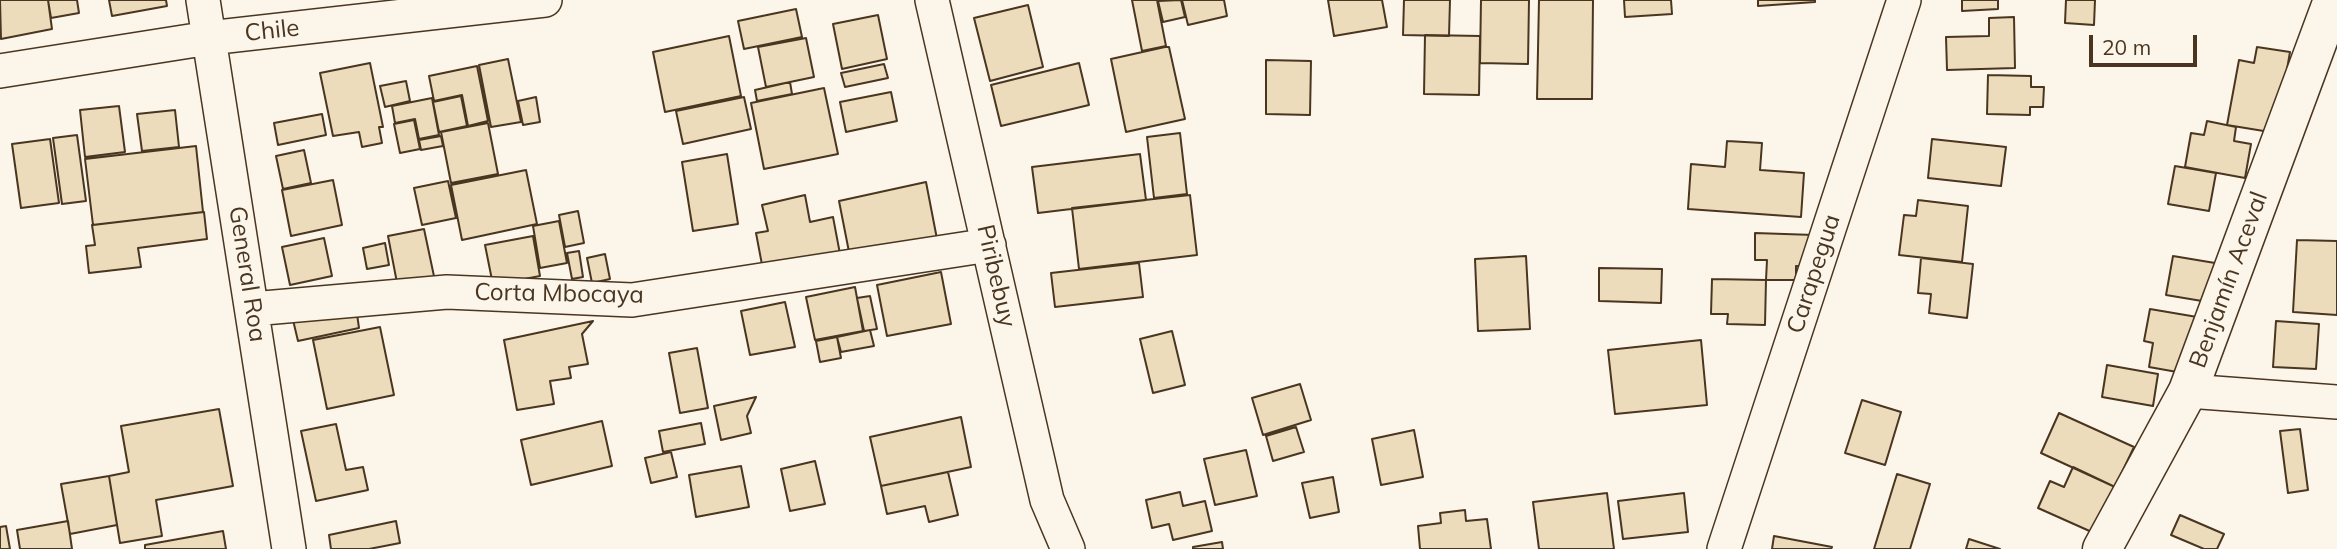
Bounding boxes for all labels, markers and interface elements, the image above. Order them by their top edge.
street label: Chile [243,14,301,48]
scale bar [2092,21,2200,65]
text: 20 m [2102,34,2151,60]
street label: Benjamín Aceval [2184,188,2274,372]
street label: General Roa [222,204,272,344]
street label: Carapegua [1781,211,1847,337]
street label: Piribebuy [970,222,1022,330]
street label: Corta Mbocaya [474,278,644,310]

